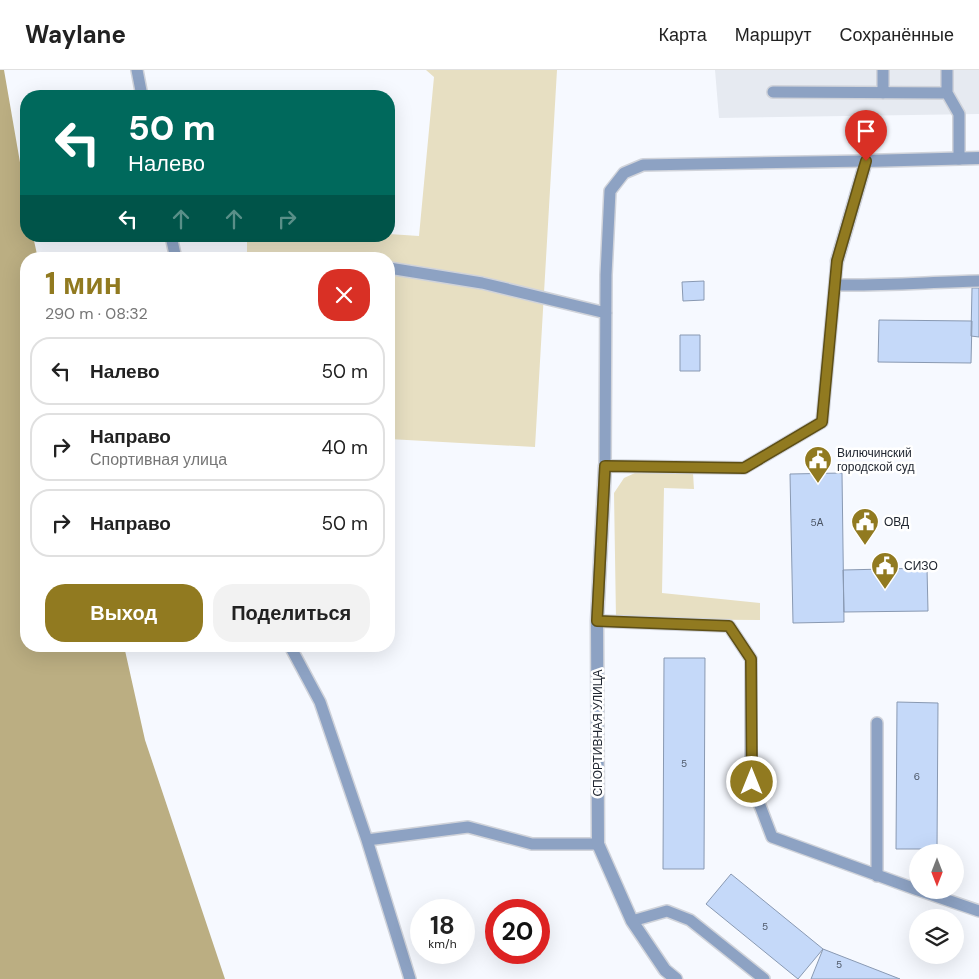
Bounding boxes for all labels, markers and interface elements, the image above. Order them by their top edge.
text: Waylane [25,19,126,50]
text: Карта [659,23,707,47]
text: Маршрут [735,23,811,47]
text: Сохранённые [839,23,954,47]
text: 50 m [128,105,216,151]
icon: left [45,110,110,175]
pin [845,110,887,161]
icon: arrive [852,117,880,145]
text: Налево [128,149,205,178]
icon: left [114,205,142,233]
icon: ahead [167,205,195,233]
icon: ahead [220,205,248,233]
icon: right [273,205,301,233]
text: 1 мин [45,264,122,303]
button: close [318,269,370,321]
text: 290 m · 08:32 [45,303,148,324]
icon: left [47,357,75,385]
text: Налево [90,359,160,384]
text: 50 m [321,359,368,384]
text: Направо [90,424,171,449]
icon: right [47,433,75,461]
text: 40 m [321,435,368,460]
public building icon: Вилючинский городской суд [803,445,833,484]
place label: Вилючинский городской суд [837,445,914,475]
text: Спортивная улица [90,449,227,470]
public building icon: ОВД [850,507,880,546]
icon: right [47,509,75,537]
text: Направо [90,511,171,536]
text: 50 m [321,511,368,536]
place label: ОВД [884,514,909,530]
house number: 5А [811,516,824,529]
public building icon: СИЗО [870,551,900,590]
place label: СИЗО [904,558,938,574]
button: Выход [45,584,203,642]
button: Поделиться [213,584,370,642]
street label: СПОРТИВНАЯ УЛИЦА [590,669,606,797]
position arrow [725,755,777,807]
house number: 5 [681,757,687,770]
house number: 6 [914,770,920,783]
north arrow [909,844,964,899]
map controls [909,844,964,964]
speed limit sign: 20 [485,899,550,964]
text: 18 [430,909,455,942]
button: layers [909,909,964,964]
house number: 5 [762,920,768,933]
text: km/h [428,936,457,952]
house number: 5 [836,958,842,971]

